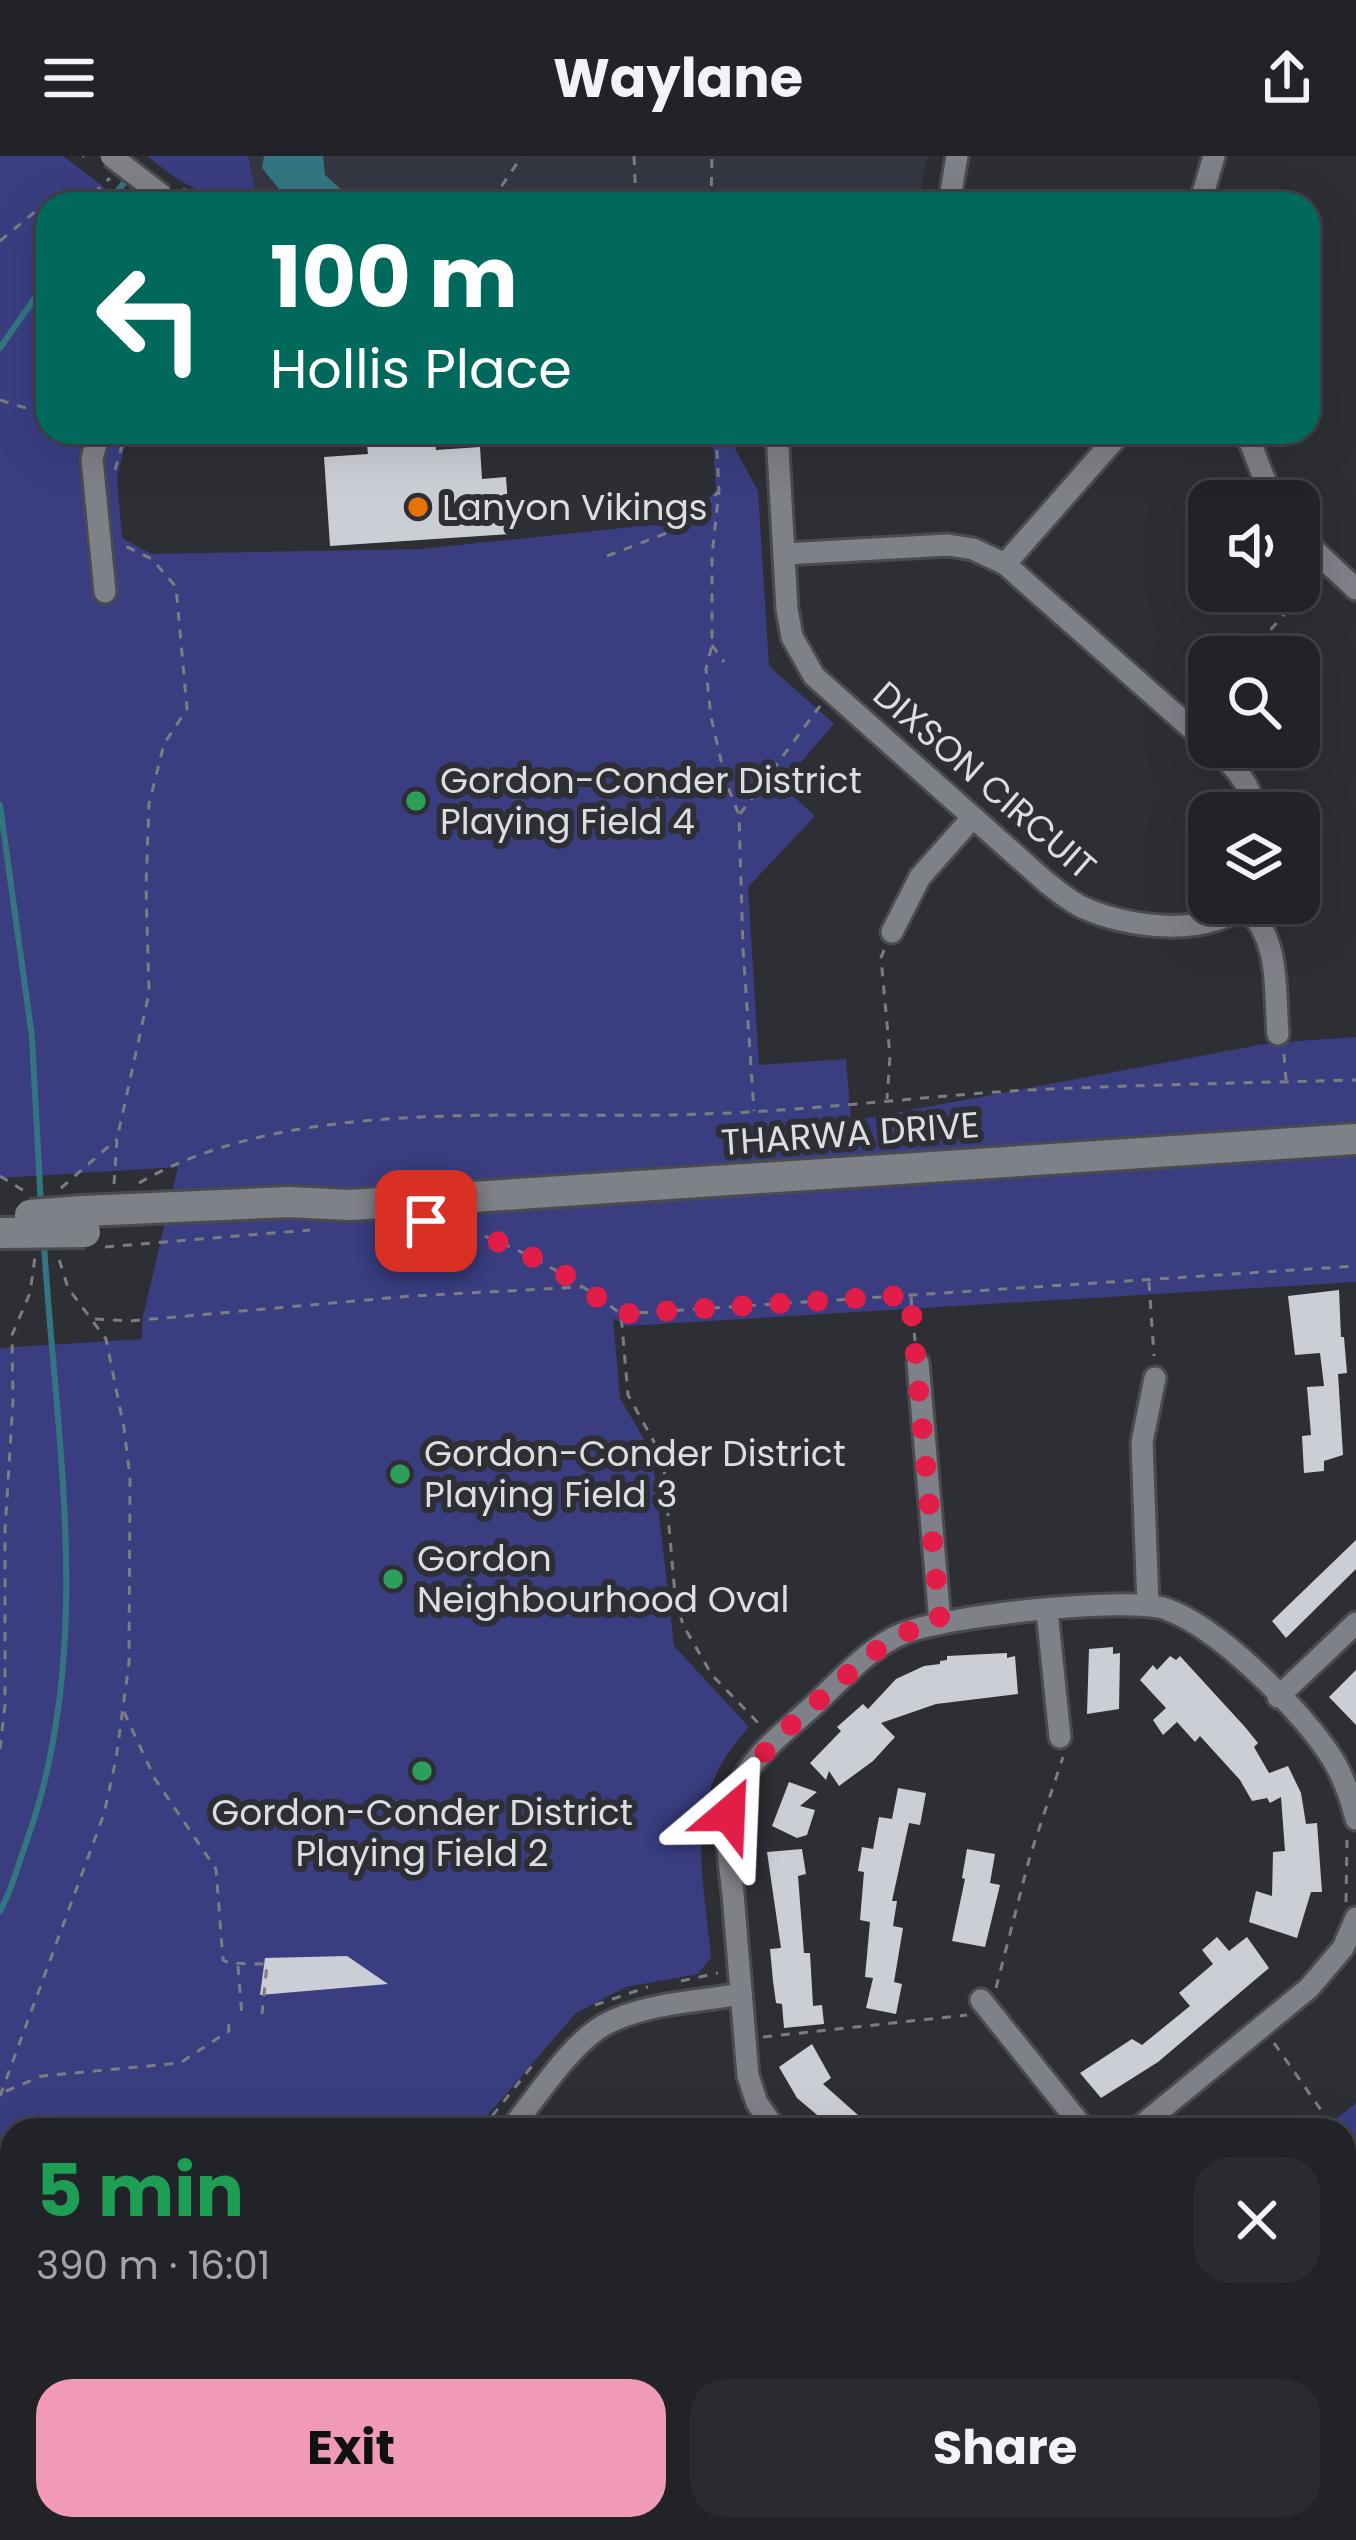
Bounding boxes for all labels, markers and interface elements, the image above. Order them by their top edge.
text: Waylane [553,40,803,116]
icon: menu [36,45,102,111]
icon: share [1254,45,1320,111]
text: 100 m [270,219,518,336]
icon: left [72,240,228,396]
text: Hollis Place [270,331,572,407]
map controls [1188,480,1320,924]
button: sound [1188,480,1320,612]
place label: Lanyon Vikings [442,482,708,533]
marker: Lanyon Vikings [405,494,431,520]
button: search [1188,636,1320,768]
street label: DIXSON CIRCUIT [862,669,1107,891]
place label: Gordon-Conder District Playing Field 4 [440,755,862,847]
marker: Gordon-Conder District Playing Field 4 [403,788,429,814]
button: layers [1188,792,1320,924]
street label: THARWA DRIVE [719,1099,981,1168]
pin [375,1170,477,1272]
icon: arrive [393,1188,459,1254]
place label: Gordon-Conder District Playing Field 3 [424,1428,846,1520]
marker: Gordon-Conder District Playing Field 3 [387,1461,413,1487]
place label: Gordon Neighbourhood Oval [417,1533,789,1625]
marker: Gordon Neighbourhood Oval [380,1566,406,1592]
position arrow [666,1751,792,1877]
marker: Gordon-Conder District Playing Field 2 [409,1758,435,1784]
place label: Gordon-Conder District Playing Field 2 [211,1787,633,1879]
text: 5 min [36,2140,244,2241]
button: close [1194,2157,1320,2283]
text: 390 m · 16:01 [36,2238,270,2293]
button: Exit [36,2379,666,2517]
button: Share [690,2379,1320,2517]

